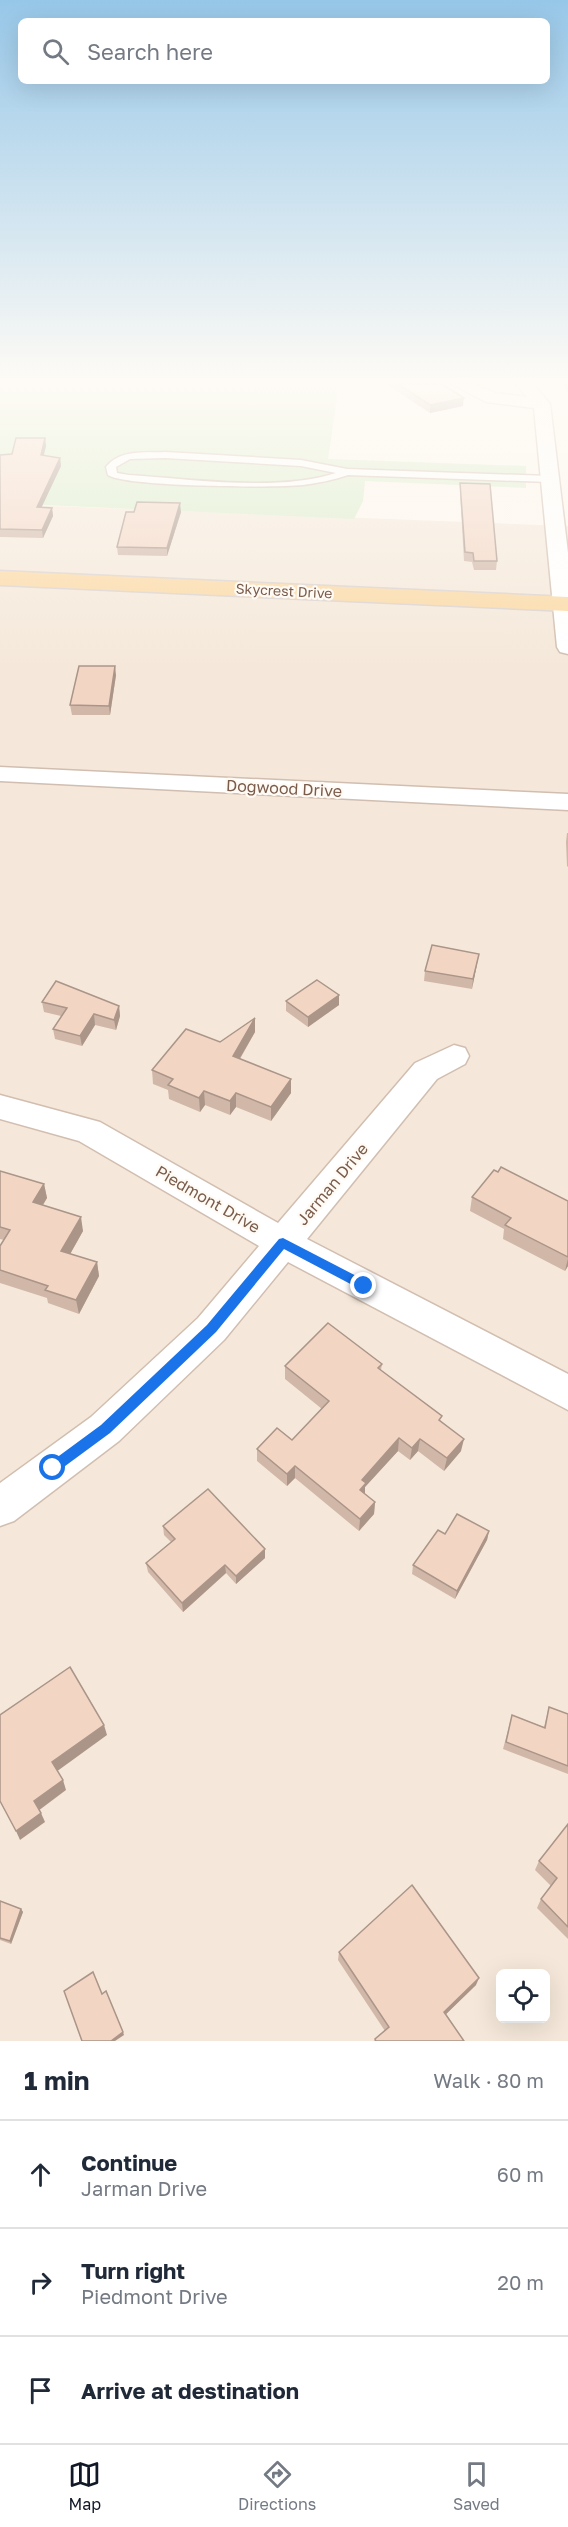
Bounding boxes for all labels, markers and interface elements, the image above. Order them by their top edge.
search box [18,18,550,84]
icon: search [39,35,72,68]
text: Search here [87,38,213,65]
street label: Skycrest Drive [235,579,333,602]
street label: Dogwood Drive [225,775,343,801]
street label: Jarman Drive [292,1139,372,1229]
street label: Piedmont Drive [152,1161,264,1237]
route end [350,1272,376,1298]
route start [39,1454,65,1480]
map controls [496,1969,550,2023]
button: locate [496,1969,550,2023]
text: 1 min [24,2065,90,2096]
text: Walk · 80 m [433,2068,544,2092]
text: Continue [81,2149,177,2176]
icon: ahead [24,2158,57,2191]
text: 60 m [497,2162,544,2186]
text: Jarman Drive [81,2176,207,2200]
text: Turn right [81,2257,185,2284]
icon: right [24,2266,57,2299]
text: 20 m [497,2270,544,2294]
text: Piedmont Drive [81,2284,228,2308]
icon: arrive [24,2374,57,2407]
text: Arrive at destination [81,2377,299,2404]
tab: Map [68,2458,101,2514]
tab: Directions [238,2458,316,2514]
tab: Saved [453,2458,500,2514]

